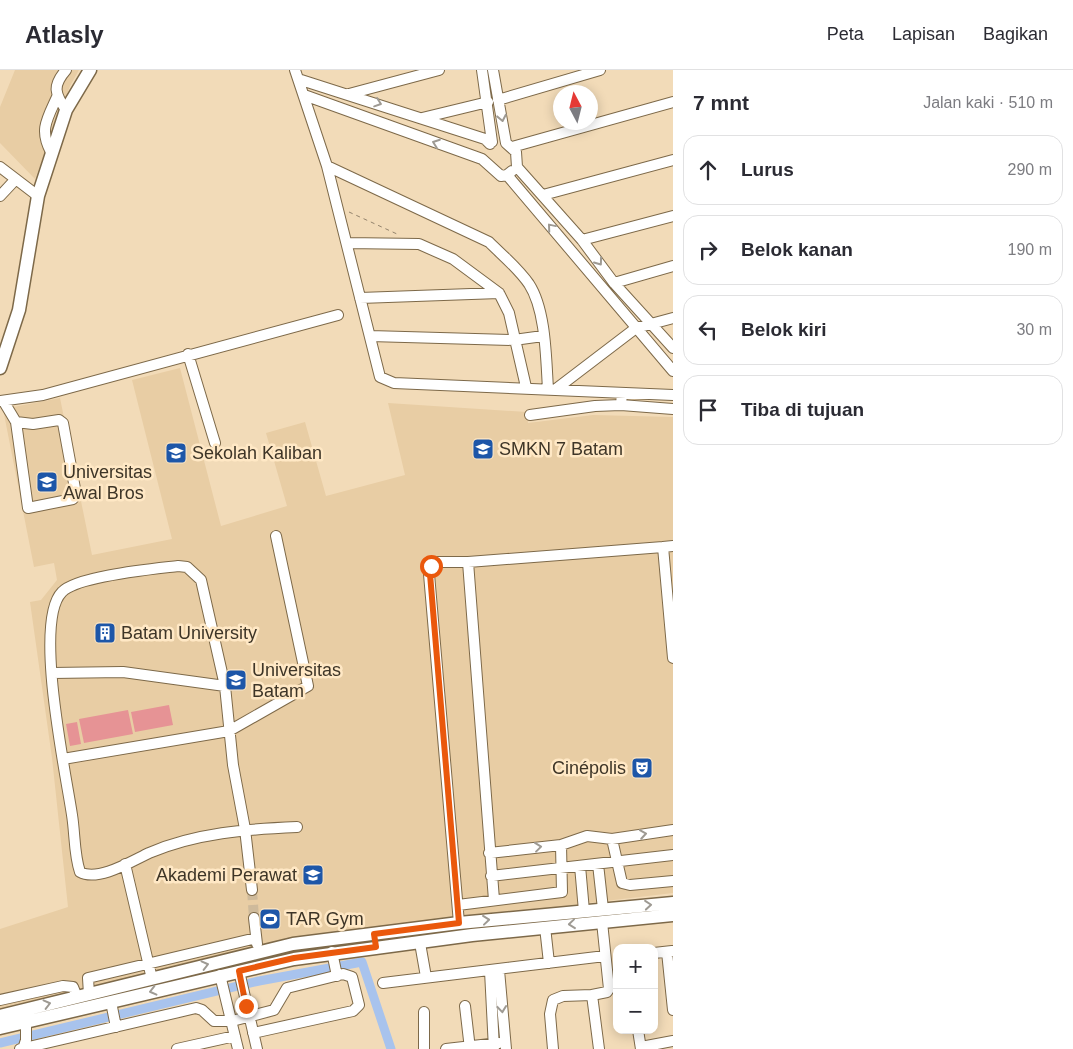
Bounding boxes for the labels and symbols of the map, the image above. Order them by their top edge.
north arrow [553,85,598,130]
one-way arrow [373,98,382,108]
one-way arrow [496,114,506,122]
one-way arrow [432,138,441,148]
one-way arrow [548,223,557,232]
one-way arrow [593,257,602,266]
school or university icon: SMKN 7 Batam [471,437,495,461]
place label: SMKN 7 Batam [499,439,623,459]
school or university icon: Sekolah Kaliban [164,441,188,465]
place label: Sekolah Kaliban [192,443,322,463]
place label: Universitas Awal Bros [63,462,152,503]
school or university icon: Universitas Awal Bros [35,470,59,494]
route start [420,555,443,578]
building icon: Batam University [93,621,117,645]
place label: Batam University [121,623,257,643]
place label: Universitas Batam [252,660,341,701]
school or university icon: Universitas Batam [224,668,248,692]
theatre icon: Cinépolis [630,756,654,780]
place label: Cinépolis [552,758,626,778]
one-way arrow [638,830,647,840]
one-way arrow [533,843,542,853]
school or university icon: Akademi Perawat [301,863,325,887]
place label: Akademi Perawat [156,865,297,885]
one-way arrow [644,900,652,911]
sports icon: TAR Gym [258,907,282,931]
place label: TAR Gym [286,909,364,929]
one-way arrow [482,915,490,926]
one-way arrow [568,918,576,929]
one-way arrow [201,961,209,971]
one-way arrow [149,985,158,996]
route end [235,995,258,1018]
one-way arrow [43,999,52,1010]
one-way arrow [496,1006,507,1014]

